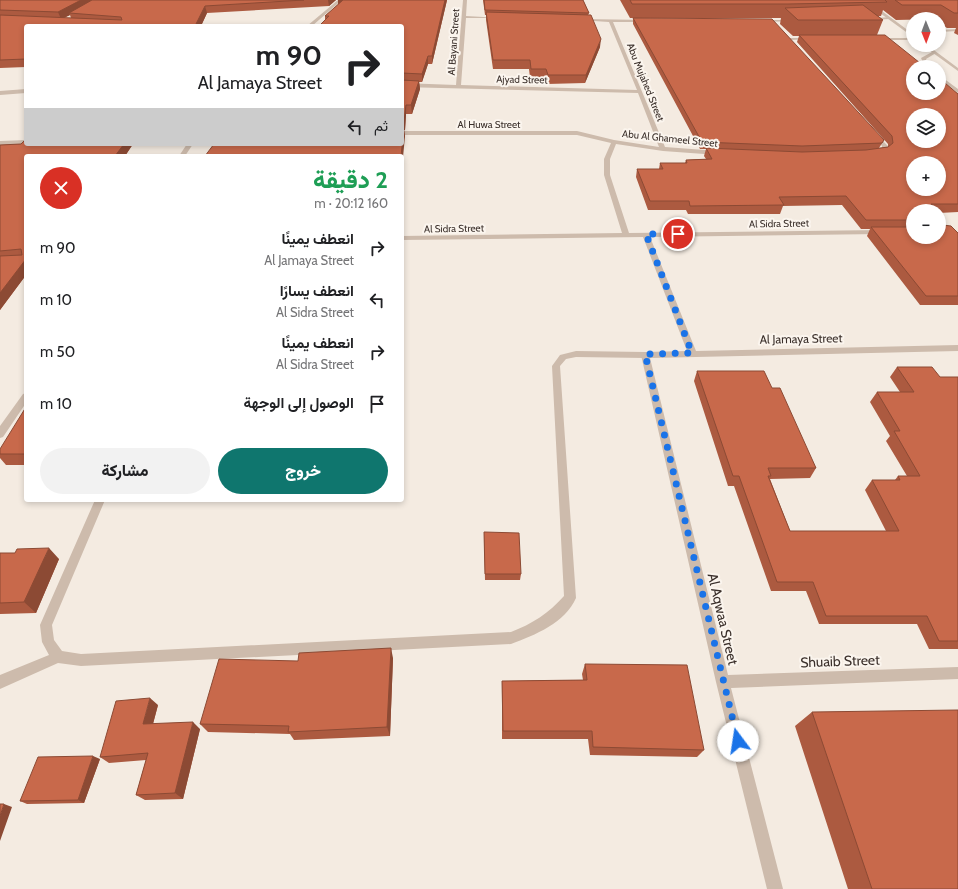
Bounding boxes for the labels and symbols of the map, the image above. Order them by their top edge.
street label: Al Bayani Street [445,8,462,76]
north arrow [906,12,946,52]
street label: Abu Mujahed Street [624,41,667,124]
street label: Ajyad Street [496,73,549,86]
street label: Al Huwa Street [458,118,521,131]
street label: Abu Al Ghameel Street [621,127,719,150]
street label: Al Sidra Street [749,216,810,231]
pin [661,217,695,251]
street label: Al Sidra Street [424,221,485,236]
street label: Al Jamaya Street [759,330,843,347]
street label: Al Aqwaa Street [704,571,742,667]
street label: Shuaib Street [800,651,880,671]
position arrow [717,720,759,762]

